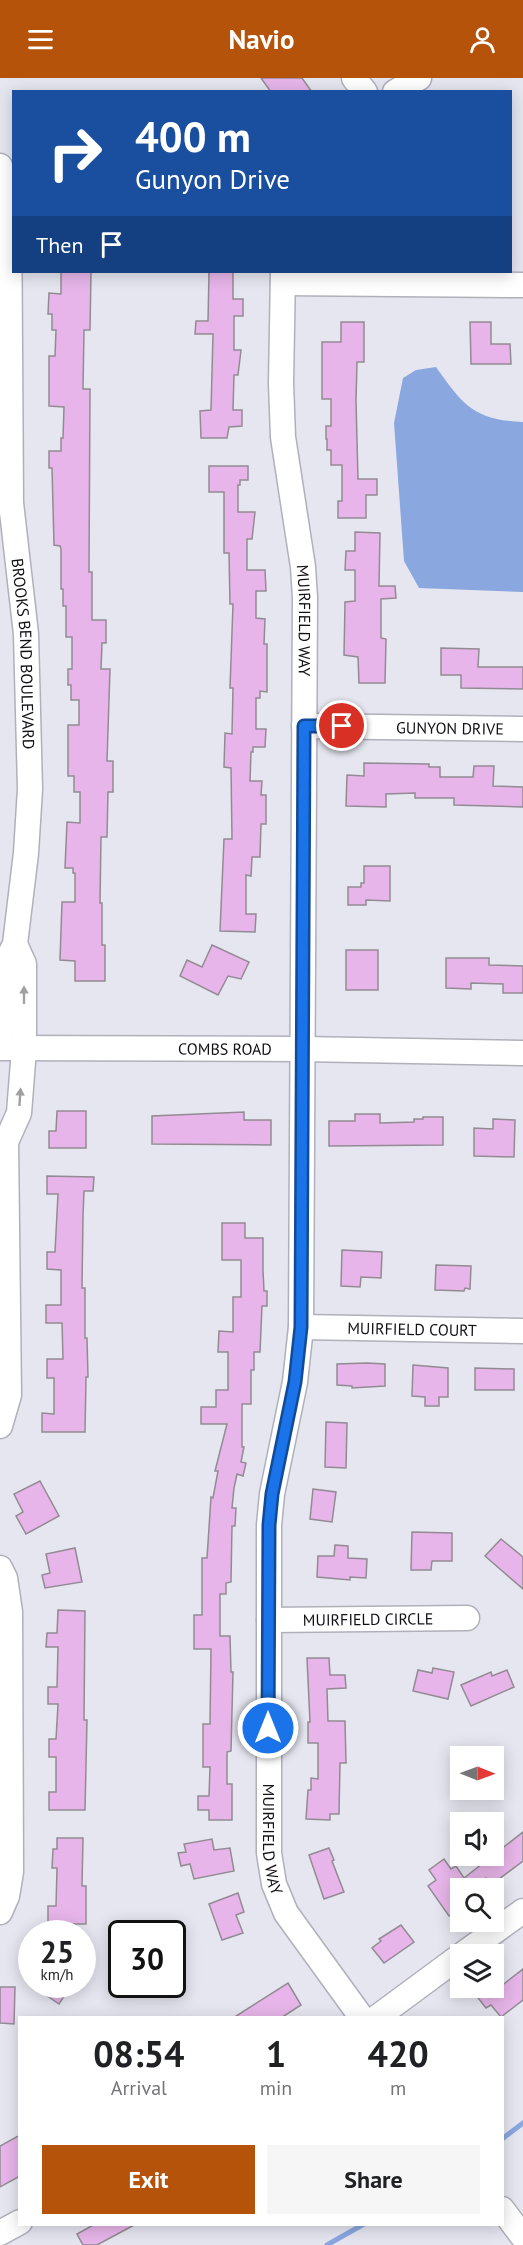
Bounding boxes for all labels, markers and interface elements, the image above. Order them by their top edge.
text: Navio [229,22,294,56]
icon: menu [24,23,57,56]
icon: person [466,23,499,56]
text: 400 m [135,109,251,164]
icon: right [36,114,114,192]
text: Gunyon Drive [135,162,290,196]
icon: arrive [95,228,128,261]
text: Then [36,231,83,259]
street label: BROOKS BEND BOULEVARD [7,557,39,750]
street label: MUIRFIELD WAY [293,564,315,676]
pin [316,700,367,751]
icon: arrive [325,709,358,742]
street label: GUNYON DRIVE [396,717,504,739]
one-way arrow [19,986,29,1005]
street label: COMBS ROAD [178,1039,272,1059]
one-way arrow [15,1087,25,1106]
street label: MUIRFIELD COURT [347,1318,477,1340]
street label: MUIRFIELD CIRCLE [303,1608,433,1630]
position arrow [236,1696,300,1760]
north arrow [450,1746,504,1800]
map controls [450,1746,504,1998]
street label: MUIRFIELD WAY [259,1784,287,1898]
button: sound [450,1812,504,1866]
button: search [450,1878,504,1932]
speed limit sign: 30 [108,1920,186,1998]
text: 25 [40,1932,74,1971]
button: layers [450,1944,504,1998]
text: km/h [41,1965,73,1984]
text: 08:54 [93,2030,185,2077]
text: 1 [266,2030,286,2077]
text: 420 [368,2030,429,2077]
text: Arrival [111,2075,167,2101]
text: min [260,2075,292,2101]
text: m [390,2075,406,2101]
button: Exit [42,2145,255,2214]
button: Share [267,2145,480,2214]

